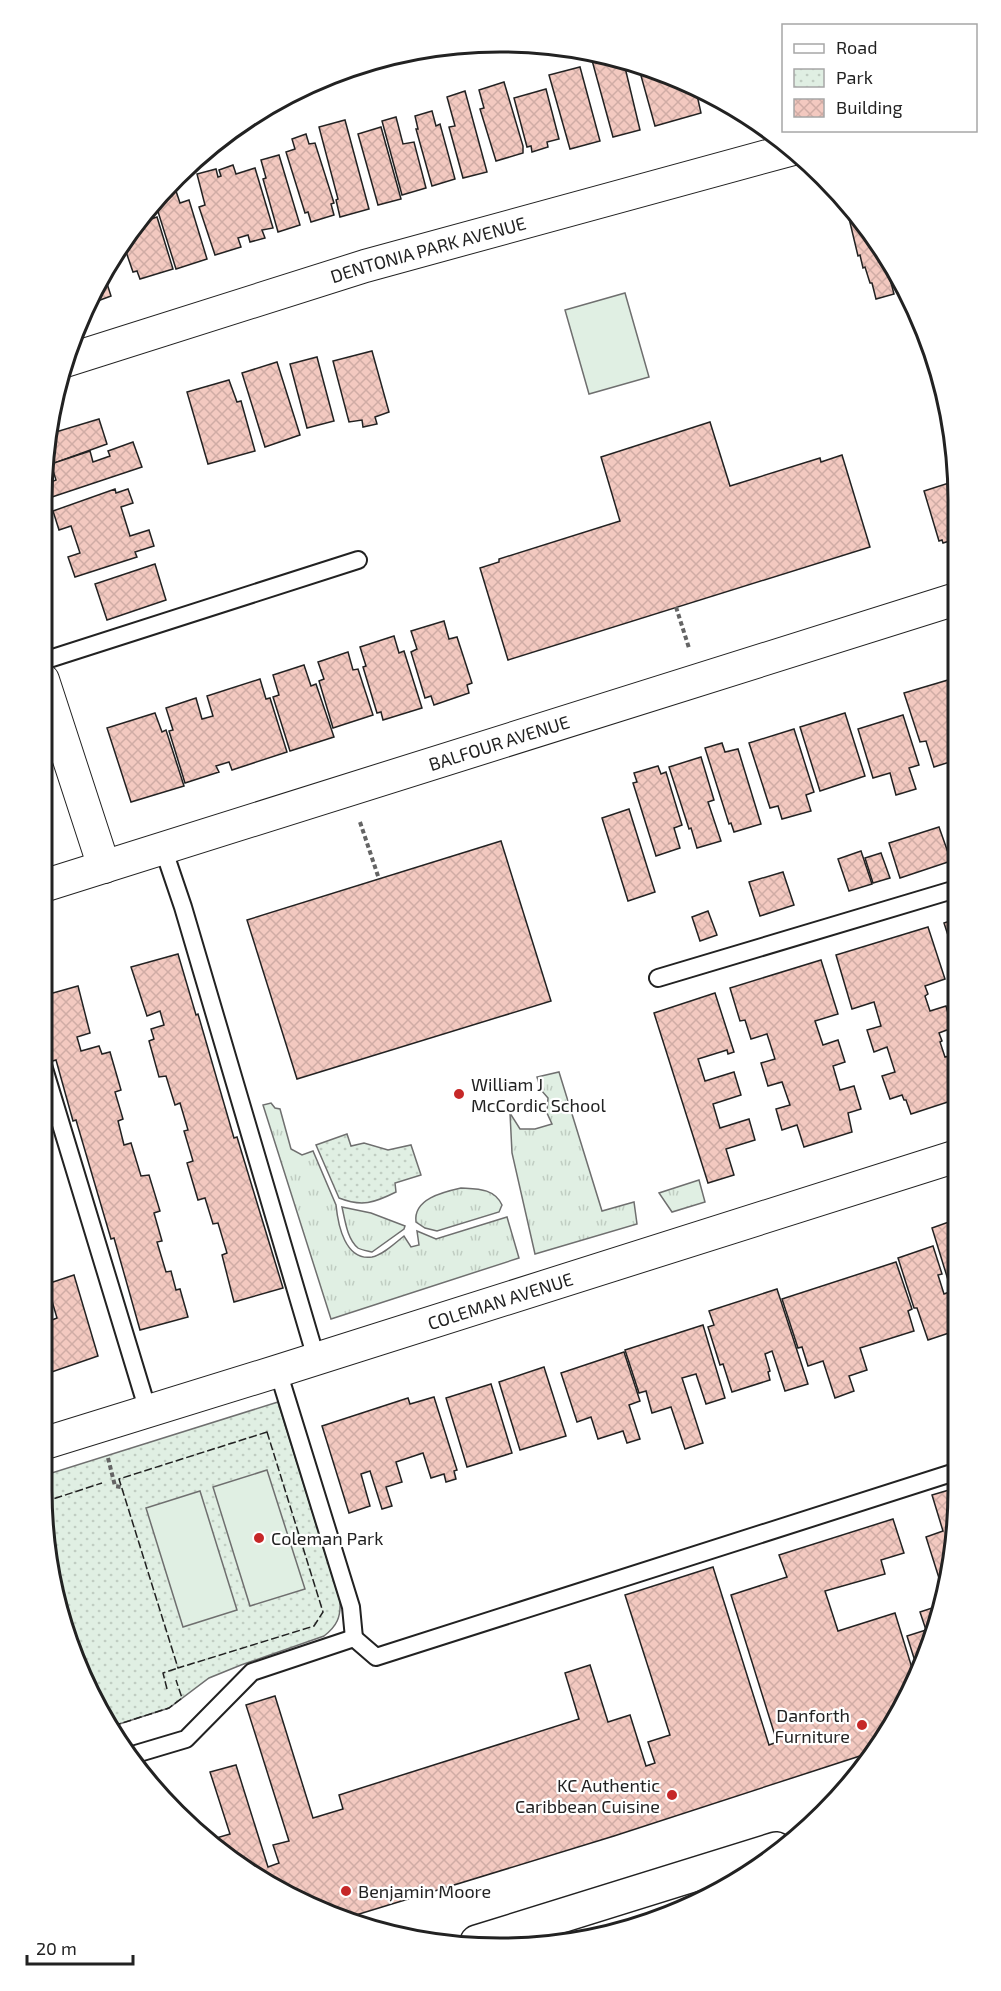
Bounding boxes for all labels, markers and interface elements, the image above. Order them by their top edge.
legend [782,24,977,132]
text: Road [836,36,877,58]
text: Park [836,66,873,88]
text: Building [836,96,903,118]
street label: DENTONIA PARK AVENUE [328,212,528,287]
street label: BALFOUR AVENUE [426,710,572,775]
place label: William J McCordic School [471,1073,607,1116]
marker: William J McCordic School [452,1087,466,1101]
street label: COLEMAN AVENUE [425,1267,575,1334]
place label: Coleman Park [271,1527,383,1549]
marker: Coleman Park [252,1531,266,1545]
place label: Danforth Furniture [774,1704,850,1747]
marker: Danforth Furniture [855,1718,869,1732]
place label: KC Authentic Caribbean Cuisine [515,1774,660,1817]
marker: KC Authentic Caribbean Cuisine [665,1788,679,1802]
place label: Benjamin Moore [358,1880,491,1902]
marker: Benjamin Moore [339,1884,353,1898]
scale bar [27,1928,134,1966]
text: 20 m [36,1937,77,1959]

